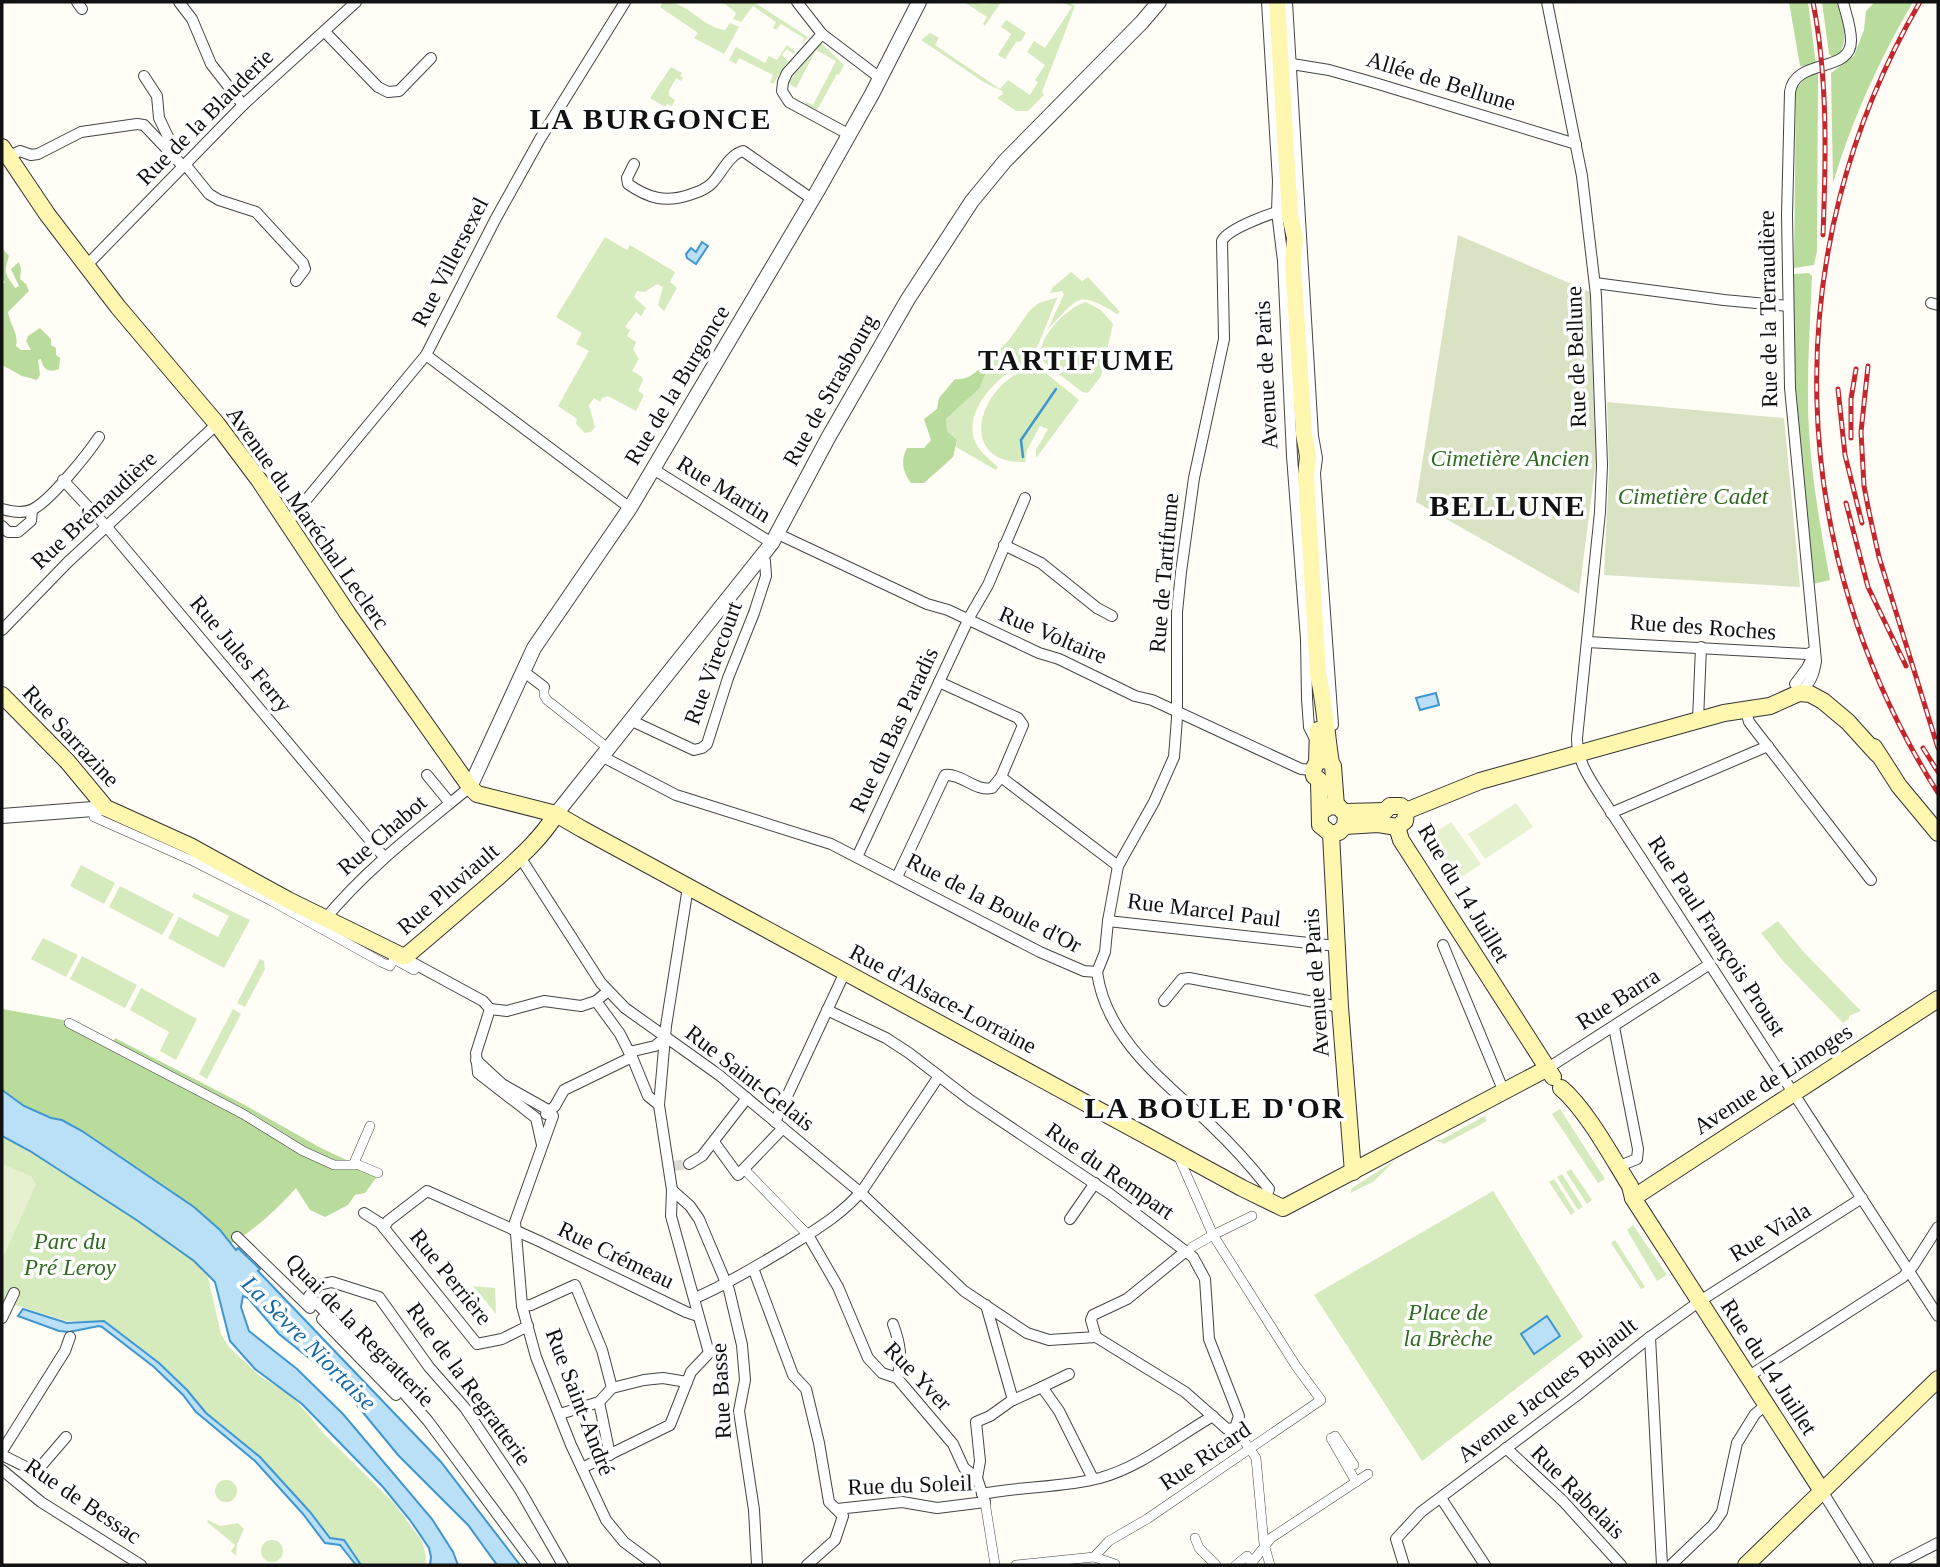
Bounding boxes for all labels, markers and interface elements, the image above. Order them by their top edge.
street label: Rue de la Blauderie [132,44,278,190]
street label: Allée de Bellune [1363,46,1519,116]
district label: LA BURGONCE [530,102,772,135]
street label: Rue Villersexel [407,193,493,331]
street label: Rue de la Terraudière [1754,210,1782,408]
street label: Rue de Bellune [1561,286,1591,428]
street label: Avenue de Paris [1250,300,1282,450]
street label: Rue de la Burgonce [620,301,734,469]
street label: Rue de Strasbourg [778,309,882,470]
district label: TARTIFUME [978,343,1176,376]
street label: Avenue du Maréchal Leclerc [222,402,394,634]
street label: Rue Brémaudière [26,446,162,574]
park label: Cimetière Ancien [1430,446,1590,471]
street label: Rue Martin [673,450,776,528]
park label: Cimetière Cadet [1618,484,1769,509]
district label: BELLUNE [1429,489,1587,522]
street label: Rue de Tartifume [1145,492,1183,654]
street label: Rue Jules Ferry [185,591,297,718]
street label: Rue Virecourt [679,597,747,728]
street label: Rue Voltaire [995,601,1111,669]
street label: Rue des Roches [1629,609,1777,645]
street label: Rue du Bas Paradis [845,643,943,817]
street label: Rue Sarrazine [18,680,124,792]
street label: Rue Chabot [333,789,432,880]
street label: Rue du 14 Juillet [1413,819,1515,967]
street label: Rue Paul François Proust [1643,831,1791,1041]
street label: Rue Pluviault [392,838,504,940]
street label: Rue de la Boule d'Or [902,848,1086,958]
street label: Rue Marcel Paul [1126,888,1282,932]
street label: Avenue de Paris [1298,908,1334,1058]
street label: Rue d'Alsace-Lorraine [845,939,1041,1059]
street label: Rue Barra [1572,963,1664,1035]
street label: Avenue de Limoges [1689,1019,1857,1139]
street label: Rue Saint-Gelais [681,1020,819,1136]
district label: LA BOULE D'OR [1084,1091,1346,1124]
street label: Rue du Rempart [1041,1118,1179,1225]
street label: Rue Viala [1725,1197,1815,1267]
street label: Rue Crémeau [554,1216,678,1294]
street label: Rue Perrière [405,1224,497,1330]
park label: Parc du Pré Leroy [23,1229,117,1280]
street label: Quai de la Regratterie [281,1249,439,1411]
water label: La Sèvre Niortaise [236,1270,382,1416]
street label: Rue du 14 Juillet [1716,1295,1822,1440]
street label: Rue de la Regratterie [402,1298,536,1470]
park label: Place de la Brèche [1404,1300,1492,1351]
street label: Avenue Jacques Bujault [1452,1312,1642,1468]
street label: Rue Saint-André [541,1325,619,1479]
street label: Rue Yver [879,1337,957,1416]
street label: Rue Basse [706,1342,736,1440]
street label: Rue Ricard [1155,1416,1256,1495]
street label: Rue Rabelais [1526,1440,1630,1544]
street label: Rue de Bessac [20,1453,146,1549]
street label: Rue du Soleil [847,1470,973,1500]

